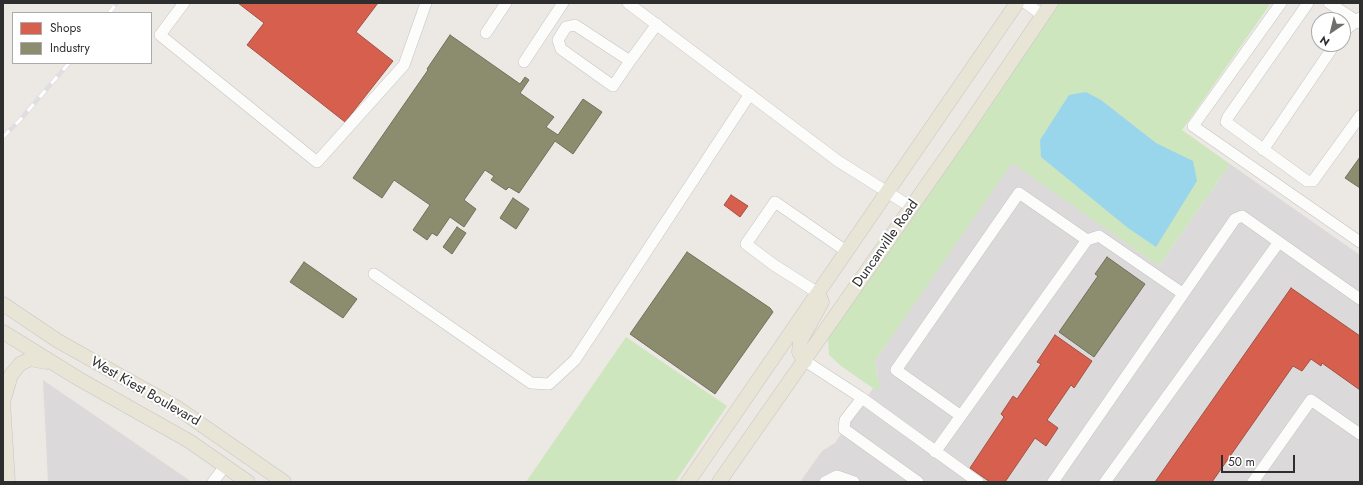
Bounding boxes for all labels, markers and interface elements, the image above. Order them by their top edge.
legend [12,12,152,64]
north arrow [1311,12,1351,52]
text: Shops [50,19,81,37]
text: N [1317,32,1333,50]
text: Industry [50,39,90,57]
street label: Duncanville Road [850,197,922,291]
street label: West Kiest Boulevard [87,354,203,430]
scale bar [1223,447,1297,473]
text: 50 m [1228,453,1255,471]

